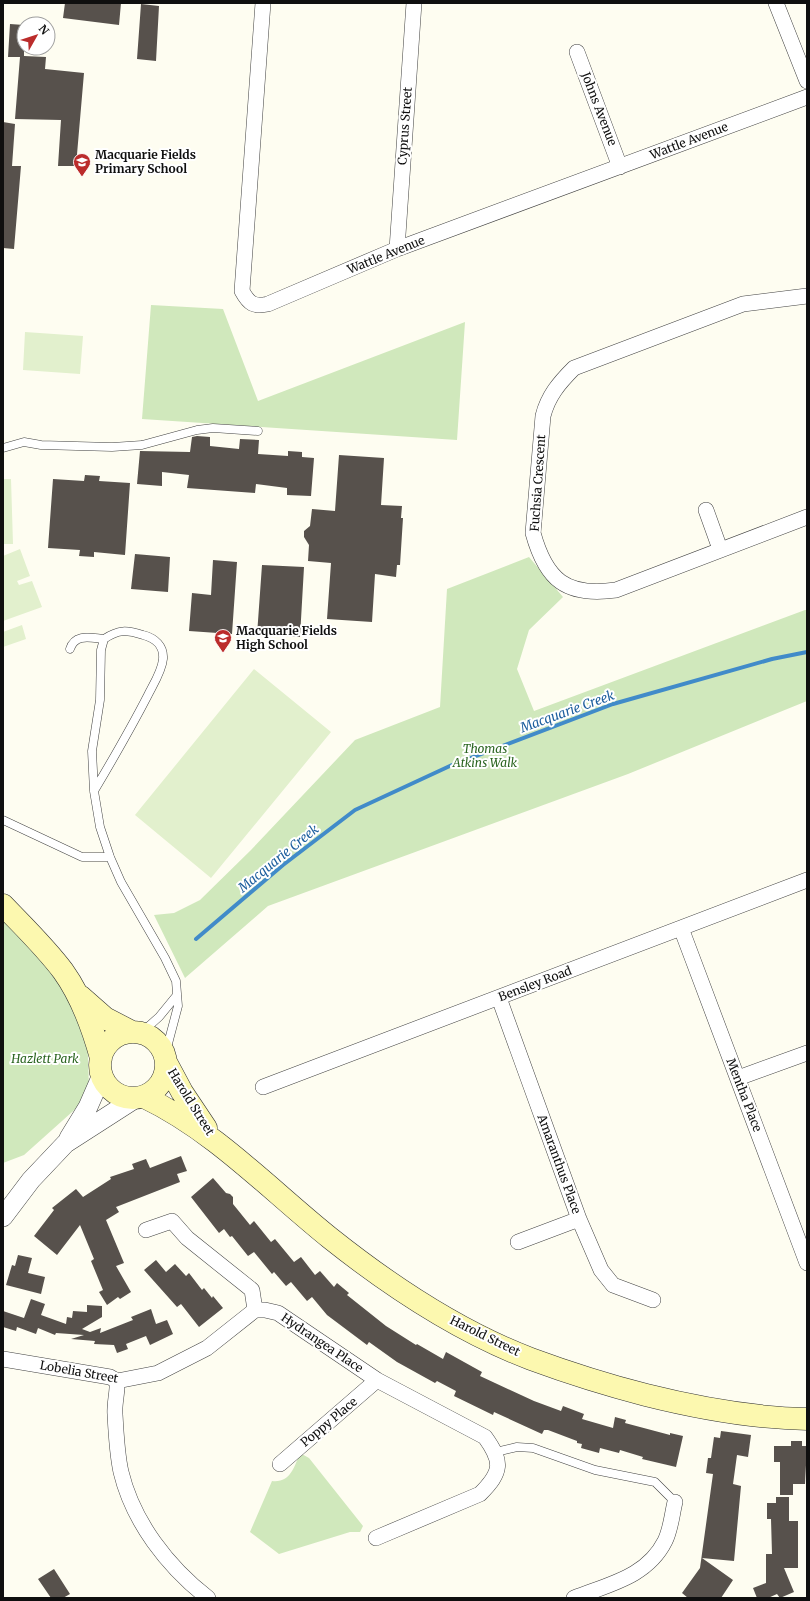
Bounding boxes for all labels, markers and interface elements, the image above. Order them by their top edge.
north arrow [16,16,56,56]
text: N [36,22,52,38]
street label: Johns Avenue [578,69,620,148]
street label: Cyprus Street [394,86,415,165]
street label: Wattle Avenue [647,119,730,163]
place label: Macquarie Fields Primary School [95,147,196,176]
school or university icon: Macquarie Fields Primary School [72,152,92,177]
street label: Wattle Avenue [344,232,427,277]
street label: Fuchsia Crescent [527,434,548,532]
place label: Macquarie Fields High School [236,623,337,652]
school or university icon: Macquarie Fields High School [213,628,233,653]
water label: Macquarie Creek [517,687,617,737]
park label: Thomas Atkins Walk [452,741,518,770]
water label: Macquarie Creek [234,821,322,897]
street label: Bensley Road [496,963,574,1004]
park label: Hazlett Park [10,1051,79,1066]
street label: Mentha Place [724,1056,765,1134]
street label: Harold Street [165,1066,218,1138]
street label: Amaranthus Place [534,1111,584,1216]
street label: Hydrangea Place [278,1310,366,1376]
street label: Harold Street [448,1312,523,1359]
street label: Lobelia Street [39,1357,120,1386]
street label: Poppy Place [297,1394,360,1450]

